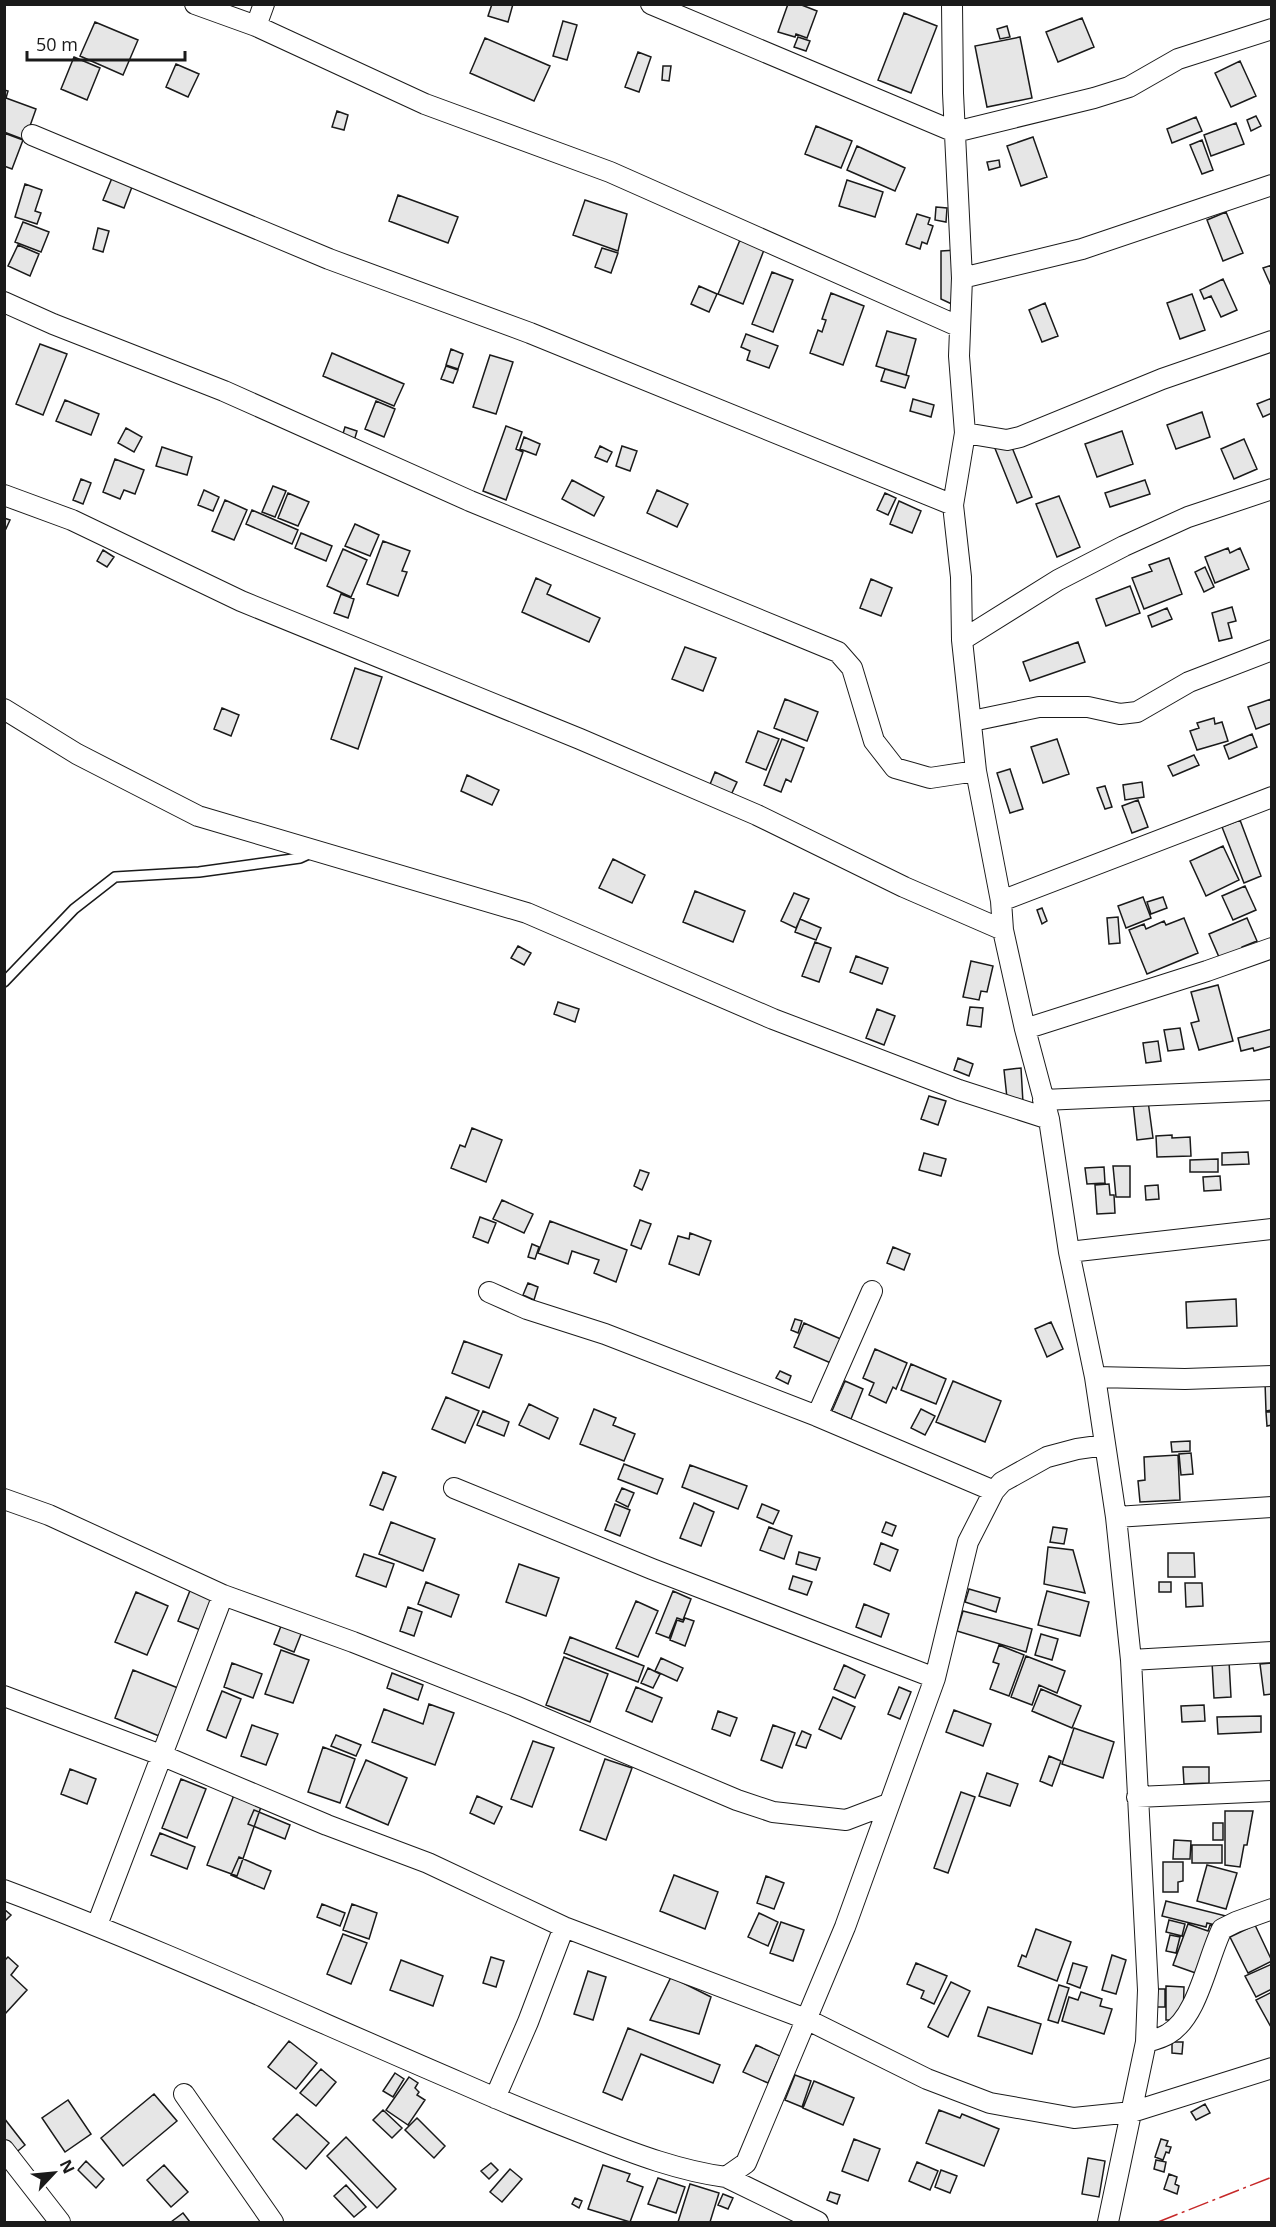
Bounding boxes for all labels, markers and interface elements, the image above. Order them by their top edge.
scale bar [27,24,184,62]
text: 50 m [36,32,78,56]
north arrow [24,2143,84,2203]
text: N [55,2156,80,2177]

